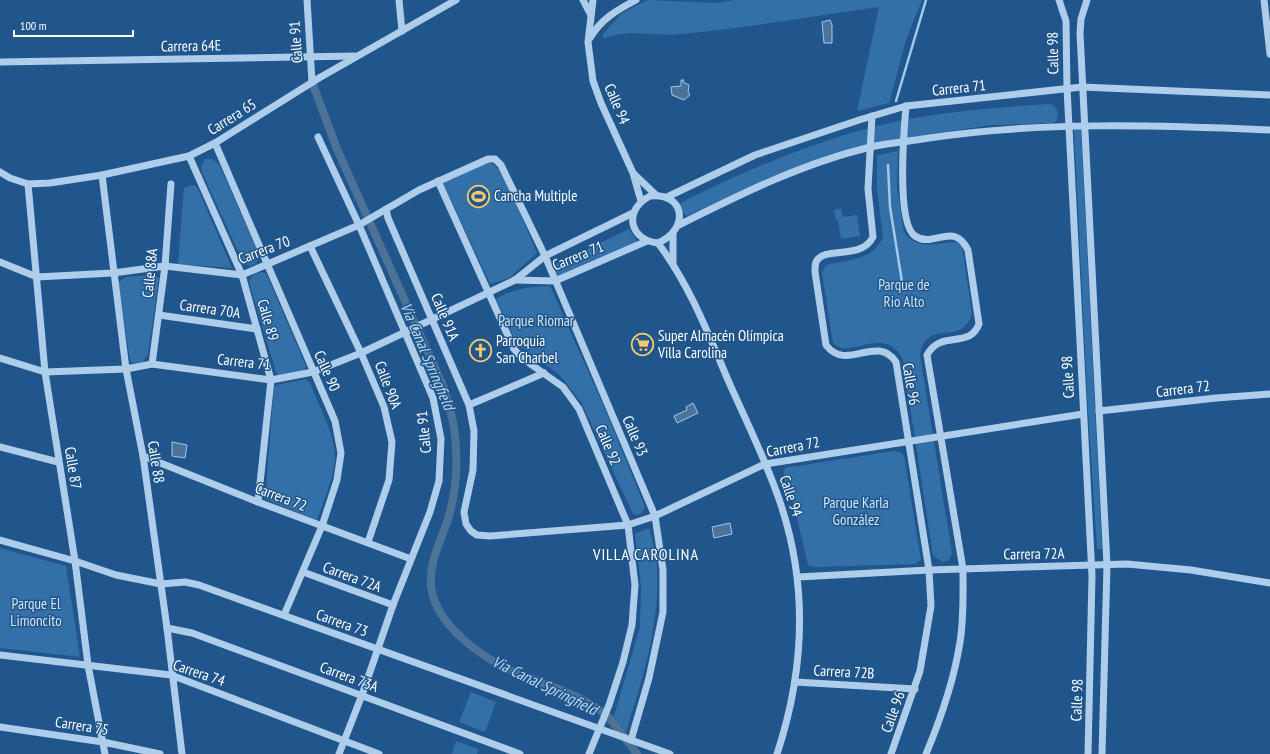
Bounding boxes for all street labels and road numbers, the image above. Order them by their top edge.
street label: Calle 91 [285,20,306,64]
street label: Calle 98 [1043,32,1062,74]
street label: Carrera 64E [161,35,221,56]
street label: Carrera 71 [931,75,987,100]
street label: Calle 94 [600,81,635,127]
street label: Carrera 65 [204,94,260,139]
street label: Carrera 70 [235,231,293,268]
street label: Carrera 71 [549,237,606,274]
street label: Calle 88A [137,246,162,299]
street label: Calle 91A [427,290,464,344]
street label: Carrera 70A [179,295,242,322]
street label: Calle 89 [253,297,283,343]
street label: Calle 90 [310,347,345,394]
street label: Carrera 71 [216,349,272,374]
street label: Calle 98 [1057,355,1078,399]
street label: Calle 90A [371,358,407,412]
street label: Calle 96 [898,361,925,407]
street label: Carrera 72 [1155,376,1211,401]
street label: Calle 91 [412,410,435,454]
street label: Calle 93 [618,413,653,459]
street label: Calle 92 [591,422,626,468]
street label: Carrera 72 [765,432,821,461]
street label: Calle 88 [144,439,169,484]
street label: Calle 87 [61,445,86,490]
street label: Calle 94 [776,473,807,519]
street label: Carrera 72 [253,478,310,515]
street label: Carrera 72A [1003,543,1066,564]
street label: Carrera 72A [320,557,385,596]
street label: Carrera 73 [314,604,371,641]
street label: Carrera 74 [171,655,228,690]
street label: Carrera 73A [317,657,382,696]
street label: Carrera 72B [813,660,875,683]
street label: Calle 98 [1066,678,1087,722]
street label: Calle 96 [876,688,909,735]
street label: Carrera 75 [54,712,110,739]

